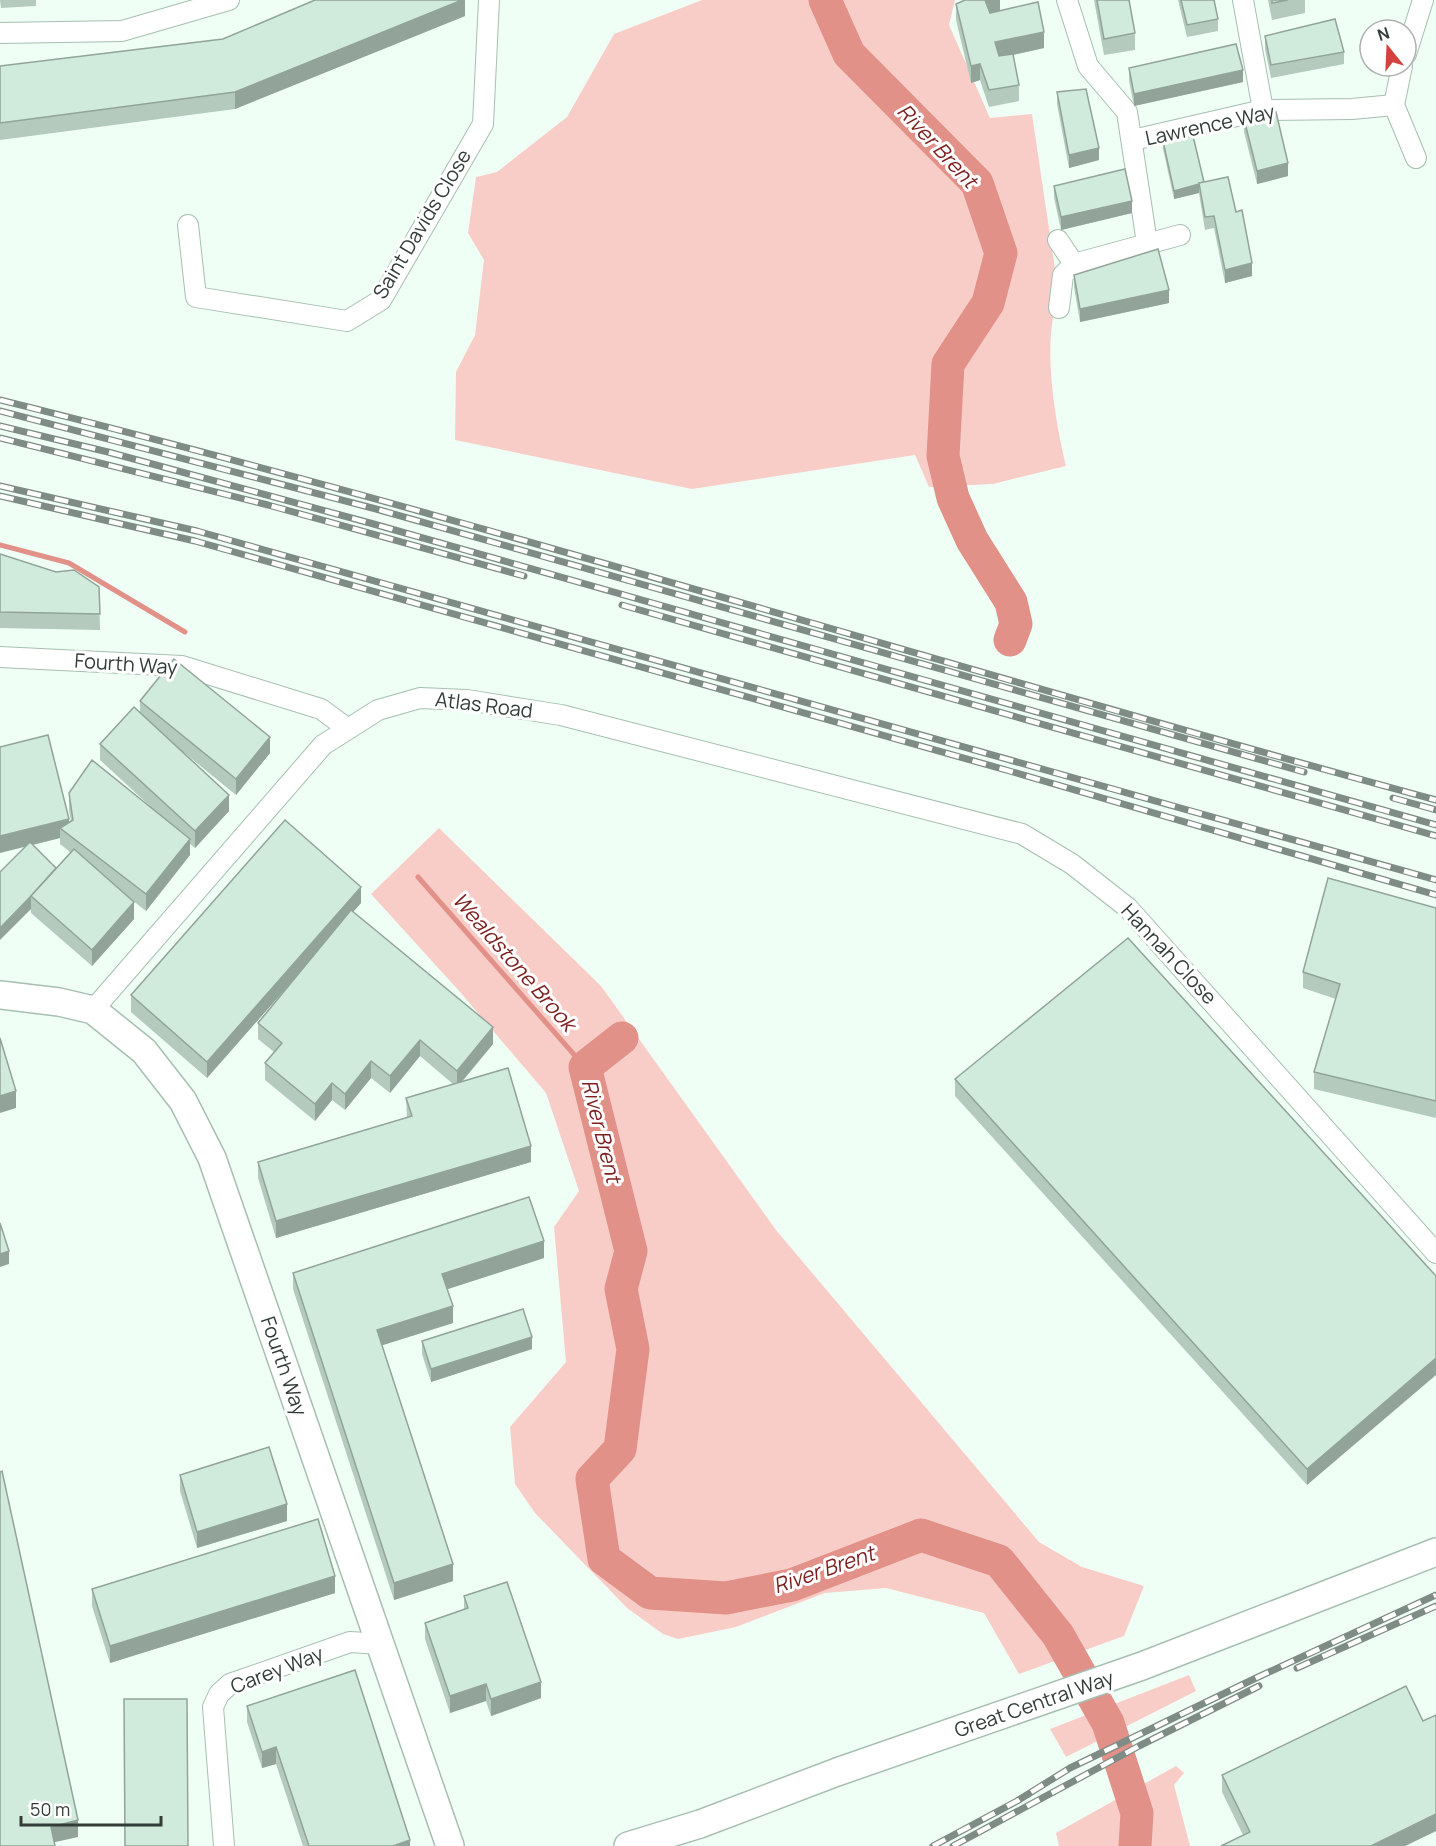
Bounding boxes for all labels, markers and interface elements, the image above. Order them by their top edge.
north arrow [1358,18,1418,78]
text: N [1374,21,1392,46]
water label: River Brent [892,97,986,195]
street label: Lawrence Way [1143,98,1278,151]
street label: Saint Davids Close [366,144,477,304]
street label: Fourth Way [73,646,179,681]
street label: Atlas Road [434,685,534,724]
water label: Wealdstone Brook [447,886,585,1039]
street label: Hannah Close [1116,897,1223,1010]
water label: River Brent [576,1076,629,1188]
street label: Fourth Way [255,1313,314,1420]
water label: River Brent [769,1538,881,1599]
street label: Carey Way [227,1639,328,1700]
street label: Great Central Way [951,1663,1117,1743]
scale bar [21,1789,160,1827]
text: 50 m [30,1797,70,1821]

